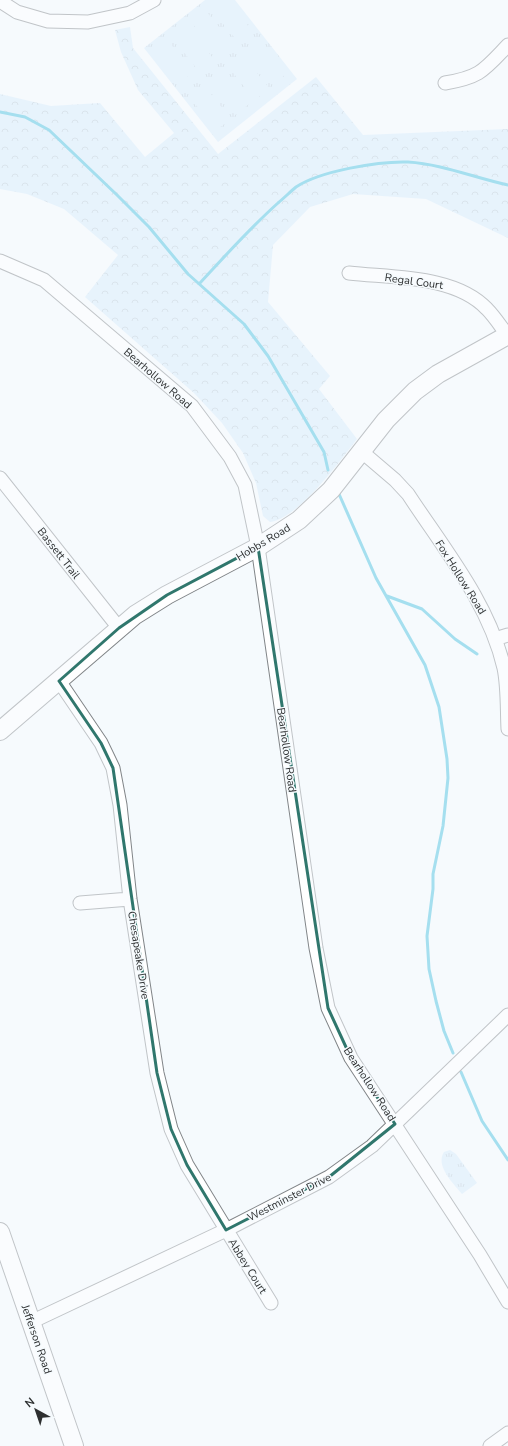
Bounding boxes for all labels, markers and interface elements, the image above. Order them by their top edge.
street label: Regal Court [384,270,444,293]
street label: Bearhollow Road [120,345,195,412]
street label: Hobbs Road [233,520,293,565]
street label: Bassett Trail [34,525,84,583]
street label: Fox Hollow Road [432,537,489,617]
street label: Bearhollow Road [273,707,300,793]
street label: Chesapeake Drive [124,910,153,1000]
street label: Bearhollow Road [340,1044,399,1124]
street label: Westminster Drive [245,1170,334,1225]
street label: Abbey Court [225,1236,271,1297]
street label: Jefferson Road [17,1302,55,1376]
north arrow [16,1390,56,1430]
text: N [22,1394,38,1411]

